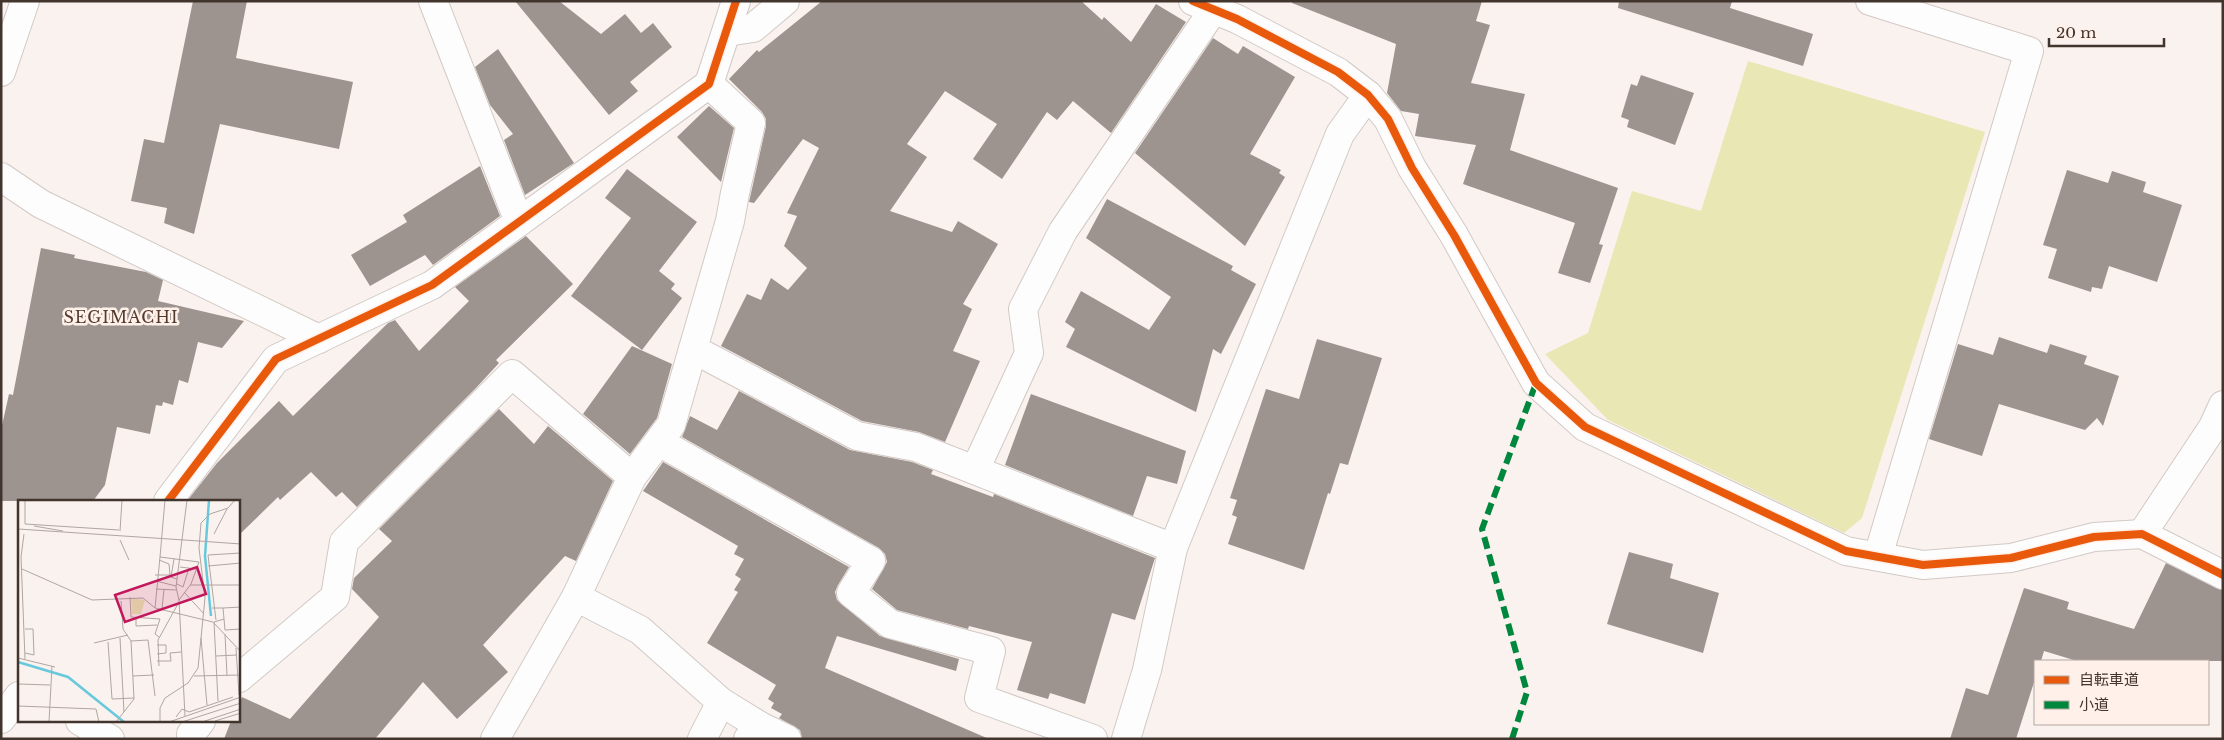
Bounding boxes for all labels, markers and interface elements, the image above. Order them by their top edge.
scale bar [2049,15,2164,47]
text: 20 m [2056,23,2096,42]
district label: SEGIMACHI [63,307,179,327]
inset map [18,500,240,722]
legend [2034,660,2209,725]
text: 自転車道 [2079,670,2139,689]
text: 小道 [2079,695,2109,714]

